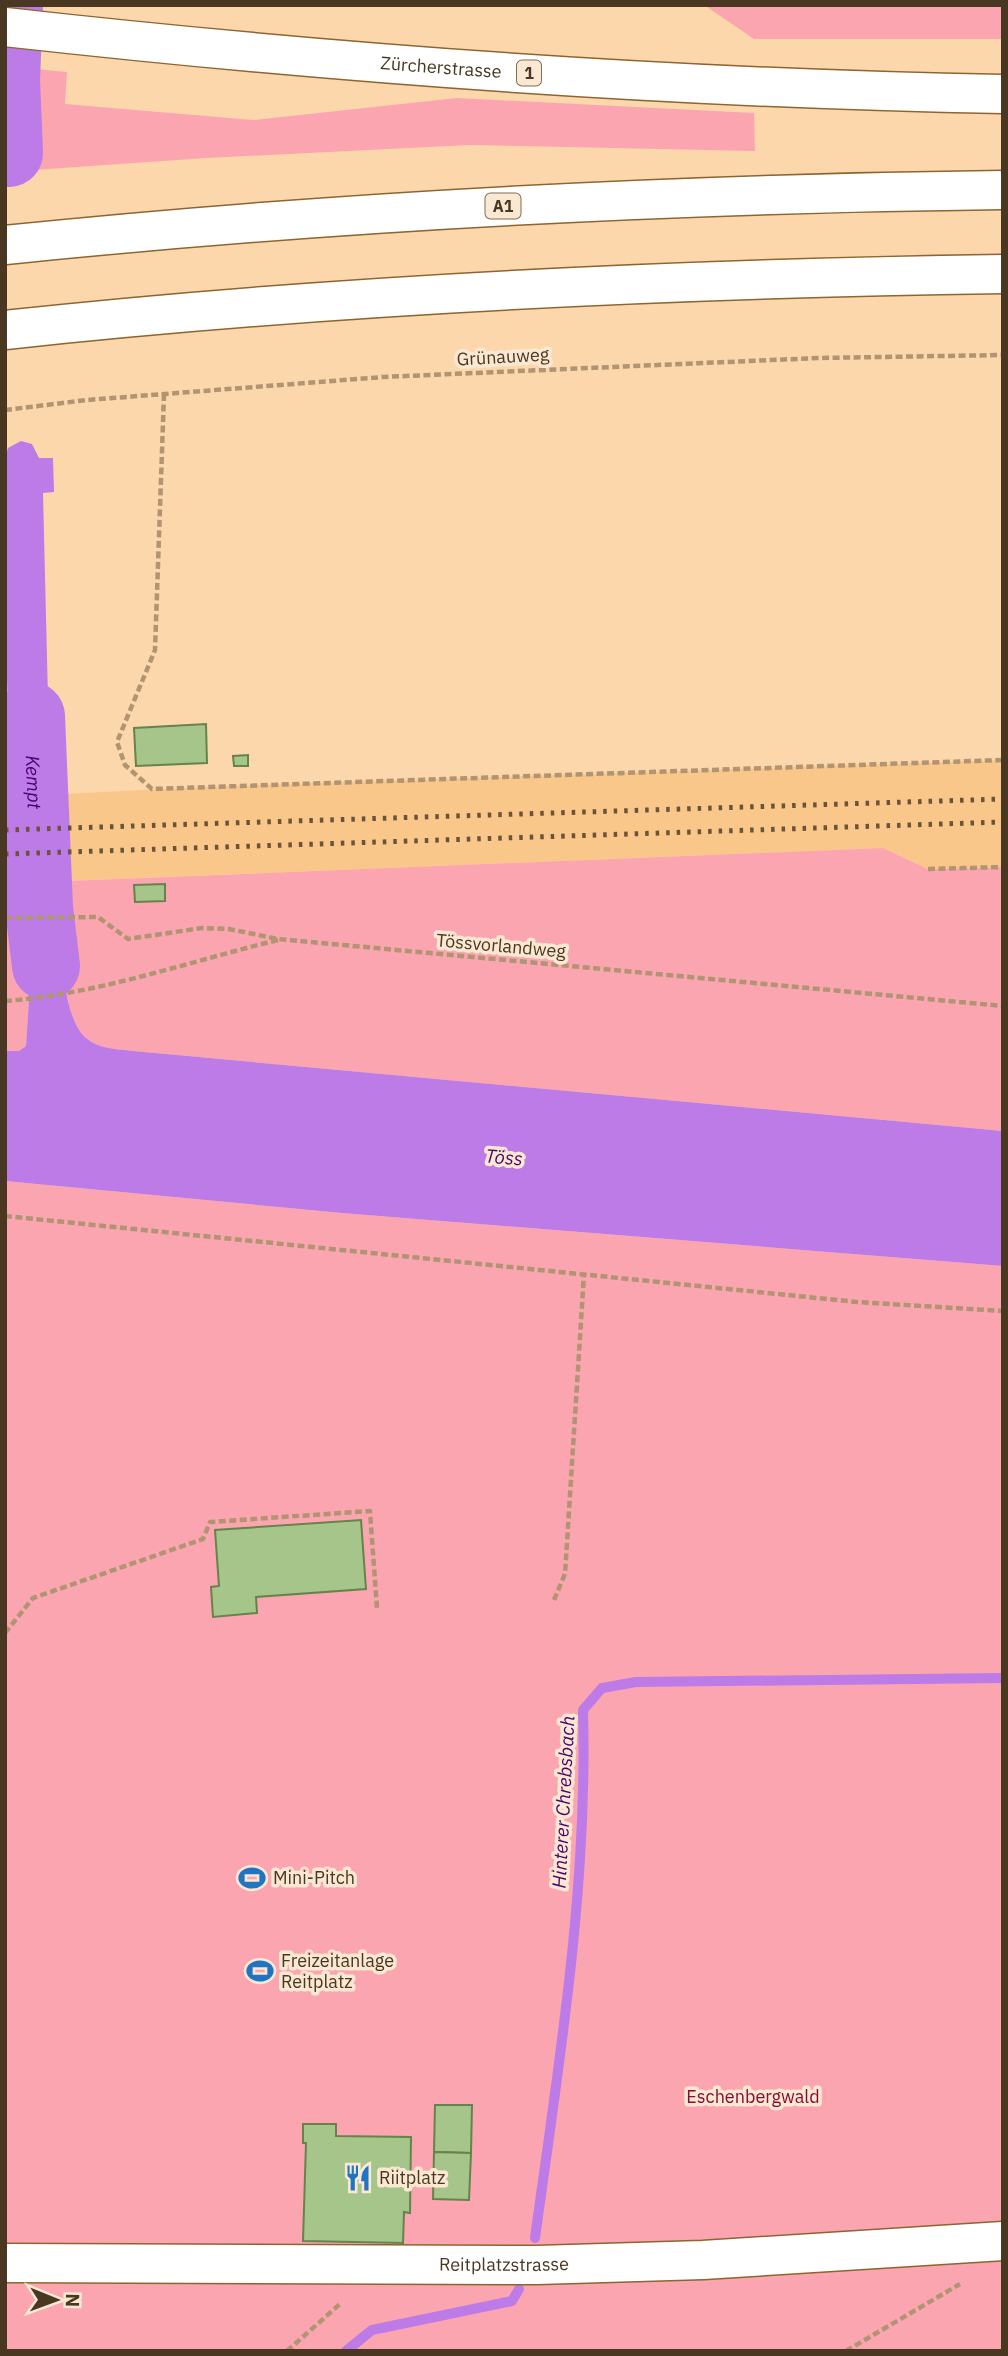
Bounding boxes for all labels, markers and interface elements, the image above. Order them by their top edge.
street label: Zürcherstrasse [380,51,503,83]
road number: 1 [517,60,541,86]
road number: A1 [486,194,520,218]
street label: Grünauweg [456,343,550,370]
water label: Kempt [21,755,47,810]
street label: Tössvorlandweg [435,928,567,963]
water label: Töss [484,1143,524,1171]
water label: Hinterer Chrebsbach [546,1715,580,1889]
sports icon: Mini-Pitch [237,1863,267,1893]
place label: Mini-Pitch [273,1866,355,1889]
place label: Freizeitanlage Reitplatz [281,1949,394,1993]
sports icon: Freizeitanlage Reitplatz [245,1956,275,1986]
park label: Eschenbergwald [686,2085,820,2108]
restaurant icon: Riitplatz [343,2163,373,2193]
place label: Riitplatz [379,2166,445,2189]
street label: Reitplatzstrasse [439,2252,569,2276]
north arrow [21,2265,91,2335]
text: N [61,2293,85,2307]

